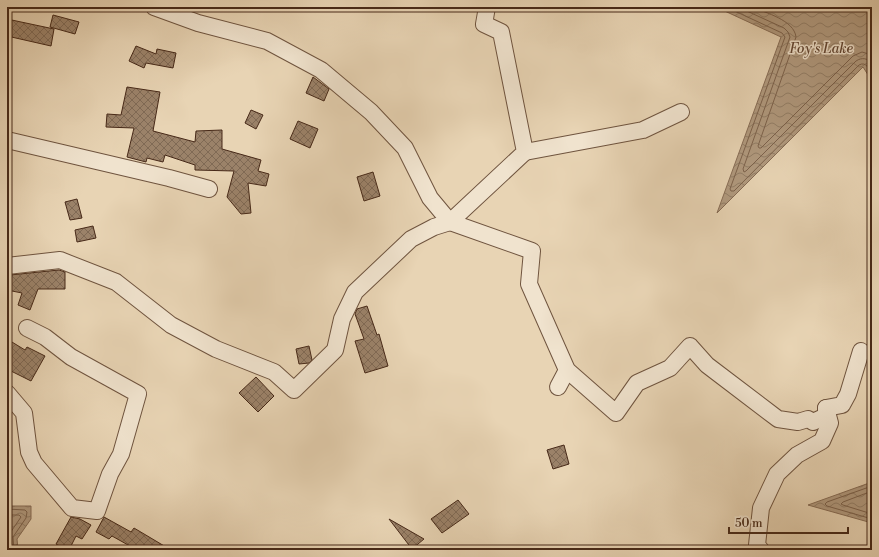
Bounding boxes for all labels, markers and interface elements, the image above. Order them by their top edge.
water label: Foy's Lake [789,40,853,58]
scale bar [729,509,848,535]
text: 50 m [735,516,763,531]

